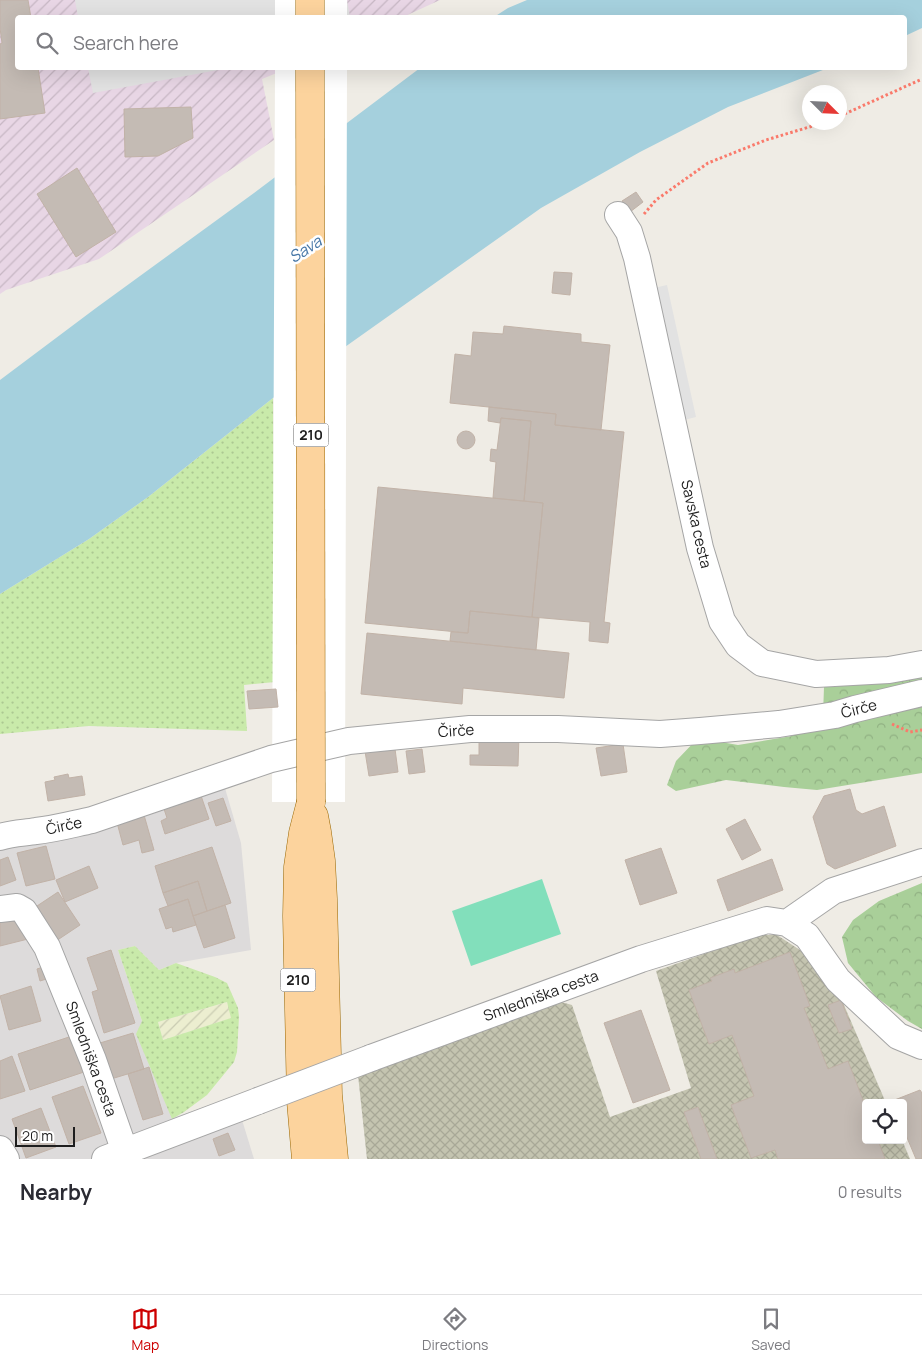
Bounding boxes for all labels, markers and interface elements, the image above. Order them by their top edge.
search box [15,15,907,70]
icon: search [33,29,61,57]
text: Search here [73,30,179,56]
north arrow [802,85,847,130]
water label: Sava [284,230,327,268]
road number: 210 [294,424,328,446]
street label: Savska cesta [676,478,717,570]
street label: Čirče [839,694,879,723]
street label: Čirče [437,719,475,742]
street label: Čirče [44,811,84,840]
street label: Smledniška cesta [480,965,601,1026]
road number: 210 [280,968,316,992]
street label: Smledniška cesta [61,998,122,1119]
map controls [862,1099,907,1144]
button: locate [862,1099,907,1144]
scale bar [15,1124,75,1147]
text: 20 m [22,1126,53,1145]
text: Nearby [20,1178,92,1206]
text: 0 results [838,1181,902,1203]
tab: Map [131,1305,159,1354]
tab: Directions [422,1305,488,1354]
tab: Saved [751,1305,791,1354]

